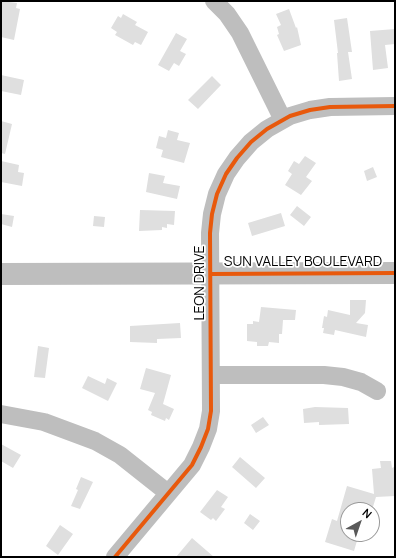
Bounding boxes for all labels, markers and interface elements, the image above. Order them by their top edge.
street label: LEON DRIVE [192,245,208,321]
street label: SUN VALLEY BOULEVARD [224,254,382,270]
north arrow [340,502,380,542]
text: N [360,505,375,521]

